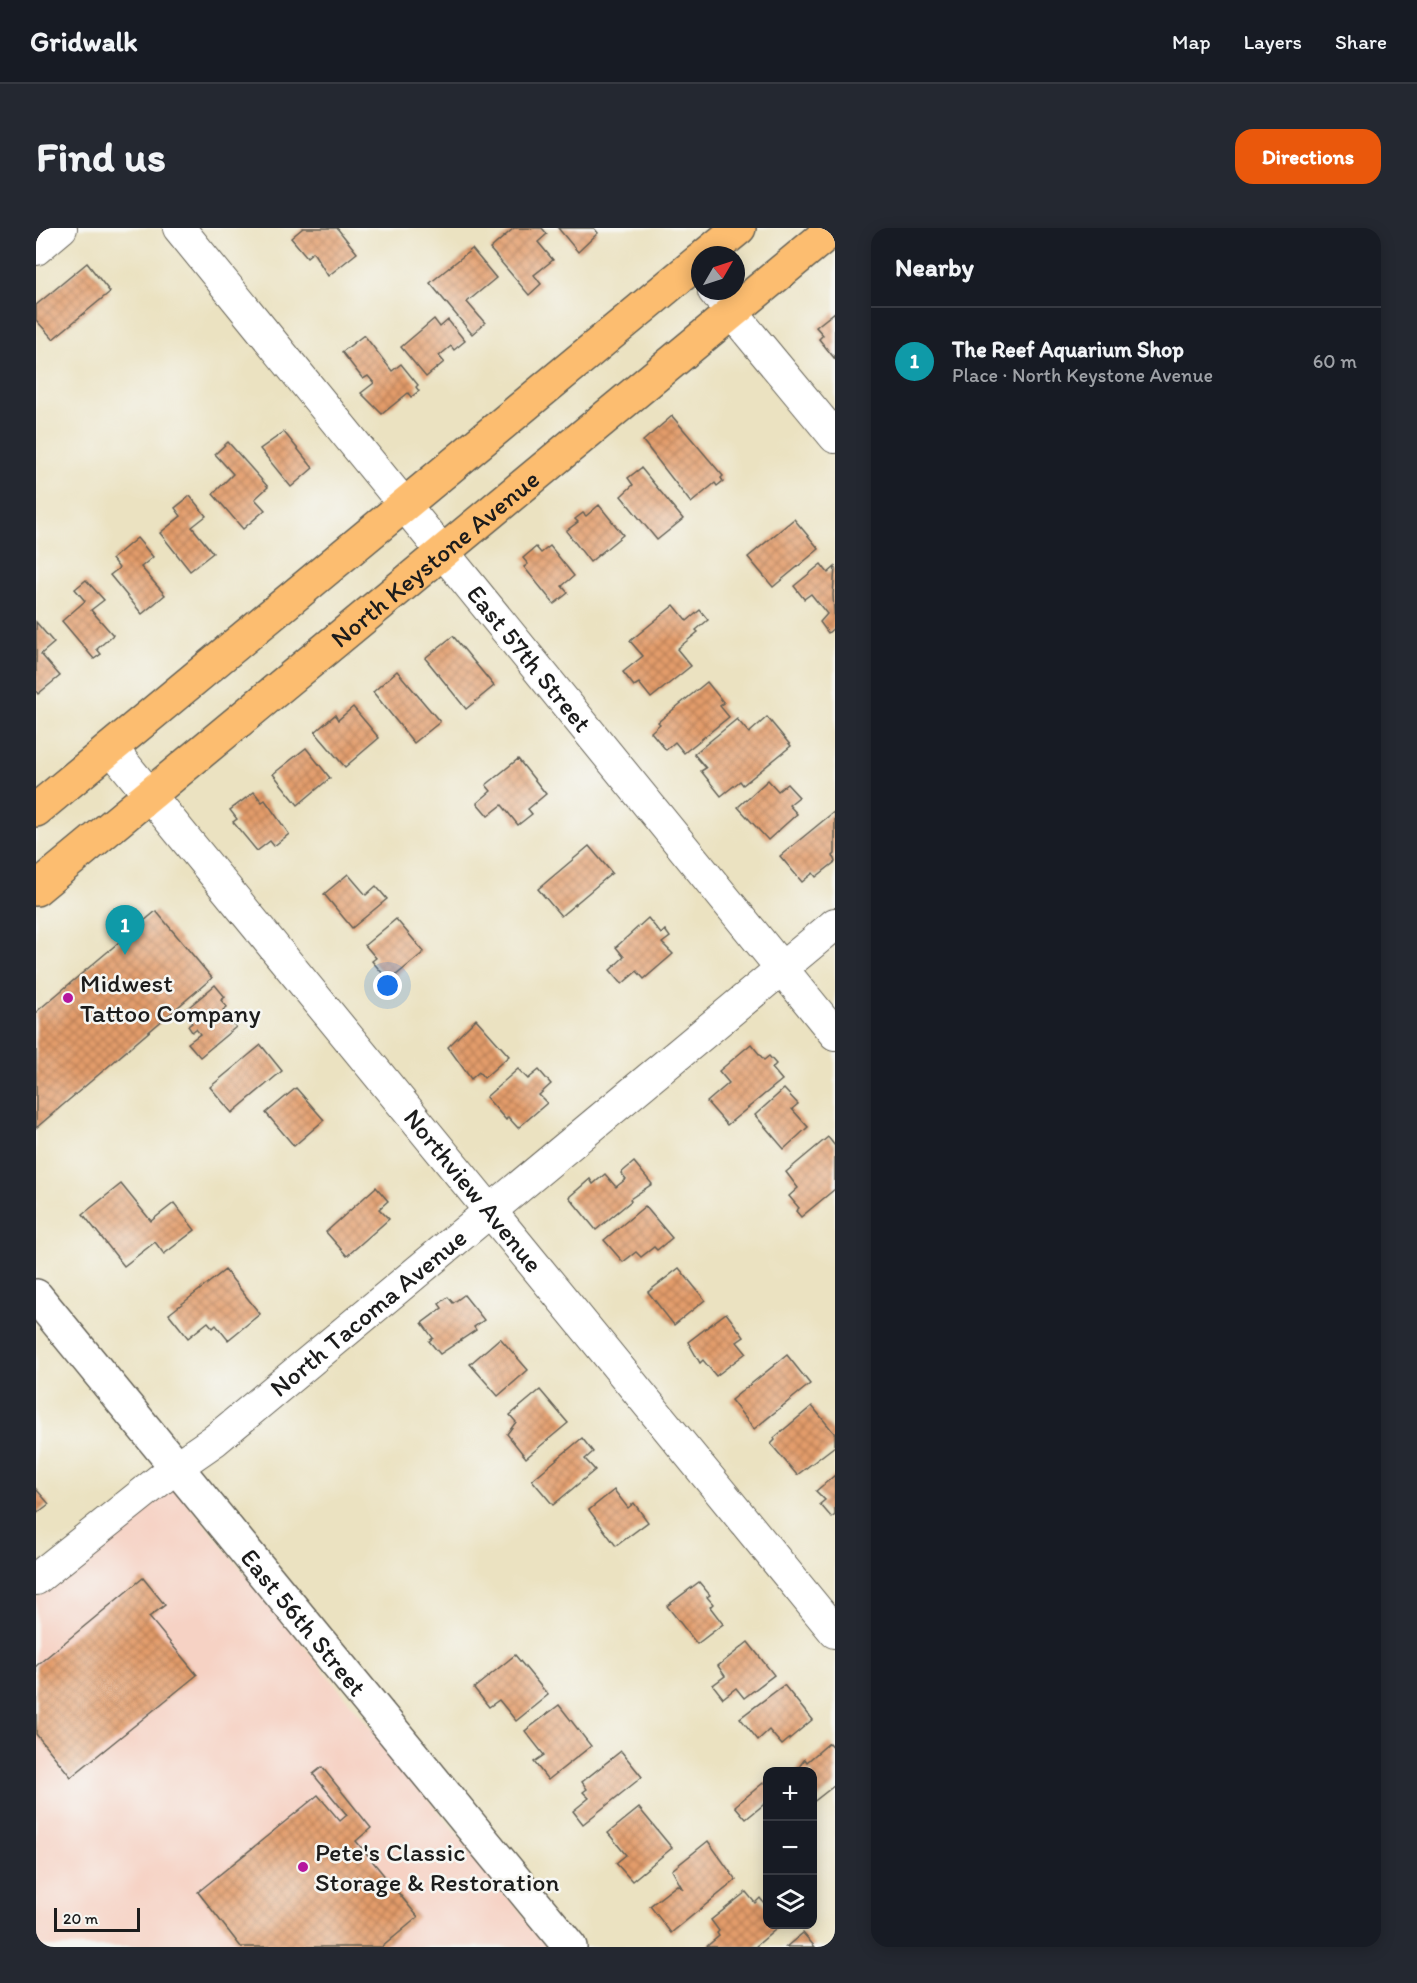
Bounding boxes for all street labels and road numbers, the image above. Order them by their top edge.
street label: North Keystone Avenue [324,463,546,654]
street label: East 57th Street [460,578,599,739]
street label: Northview Avenue [397,1102,550,1279]
street label: North Tacoma Avenue [263,1221,473,1404]
street label: East 56th Street [234,1542,374,1703]

